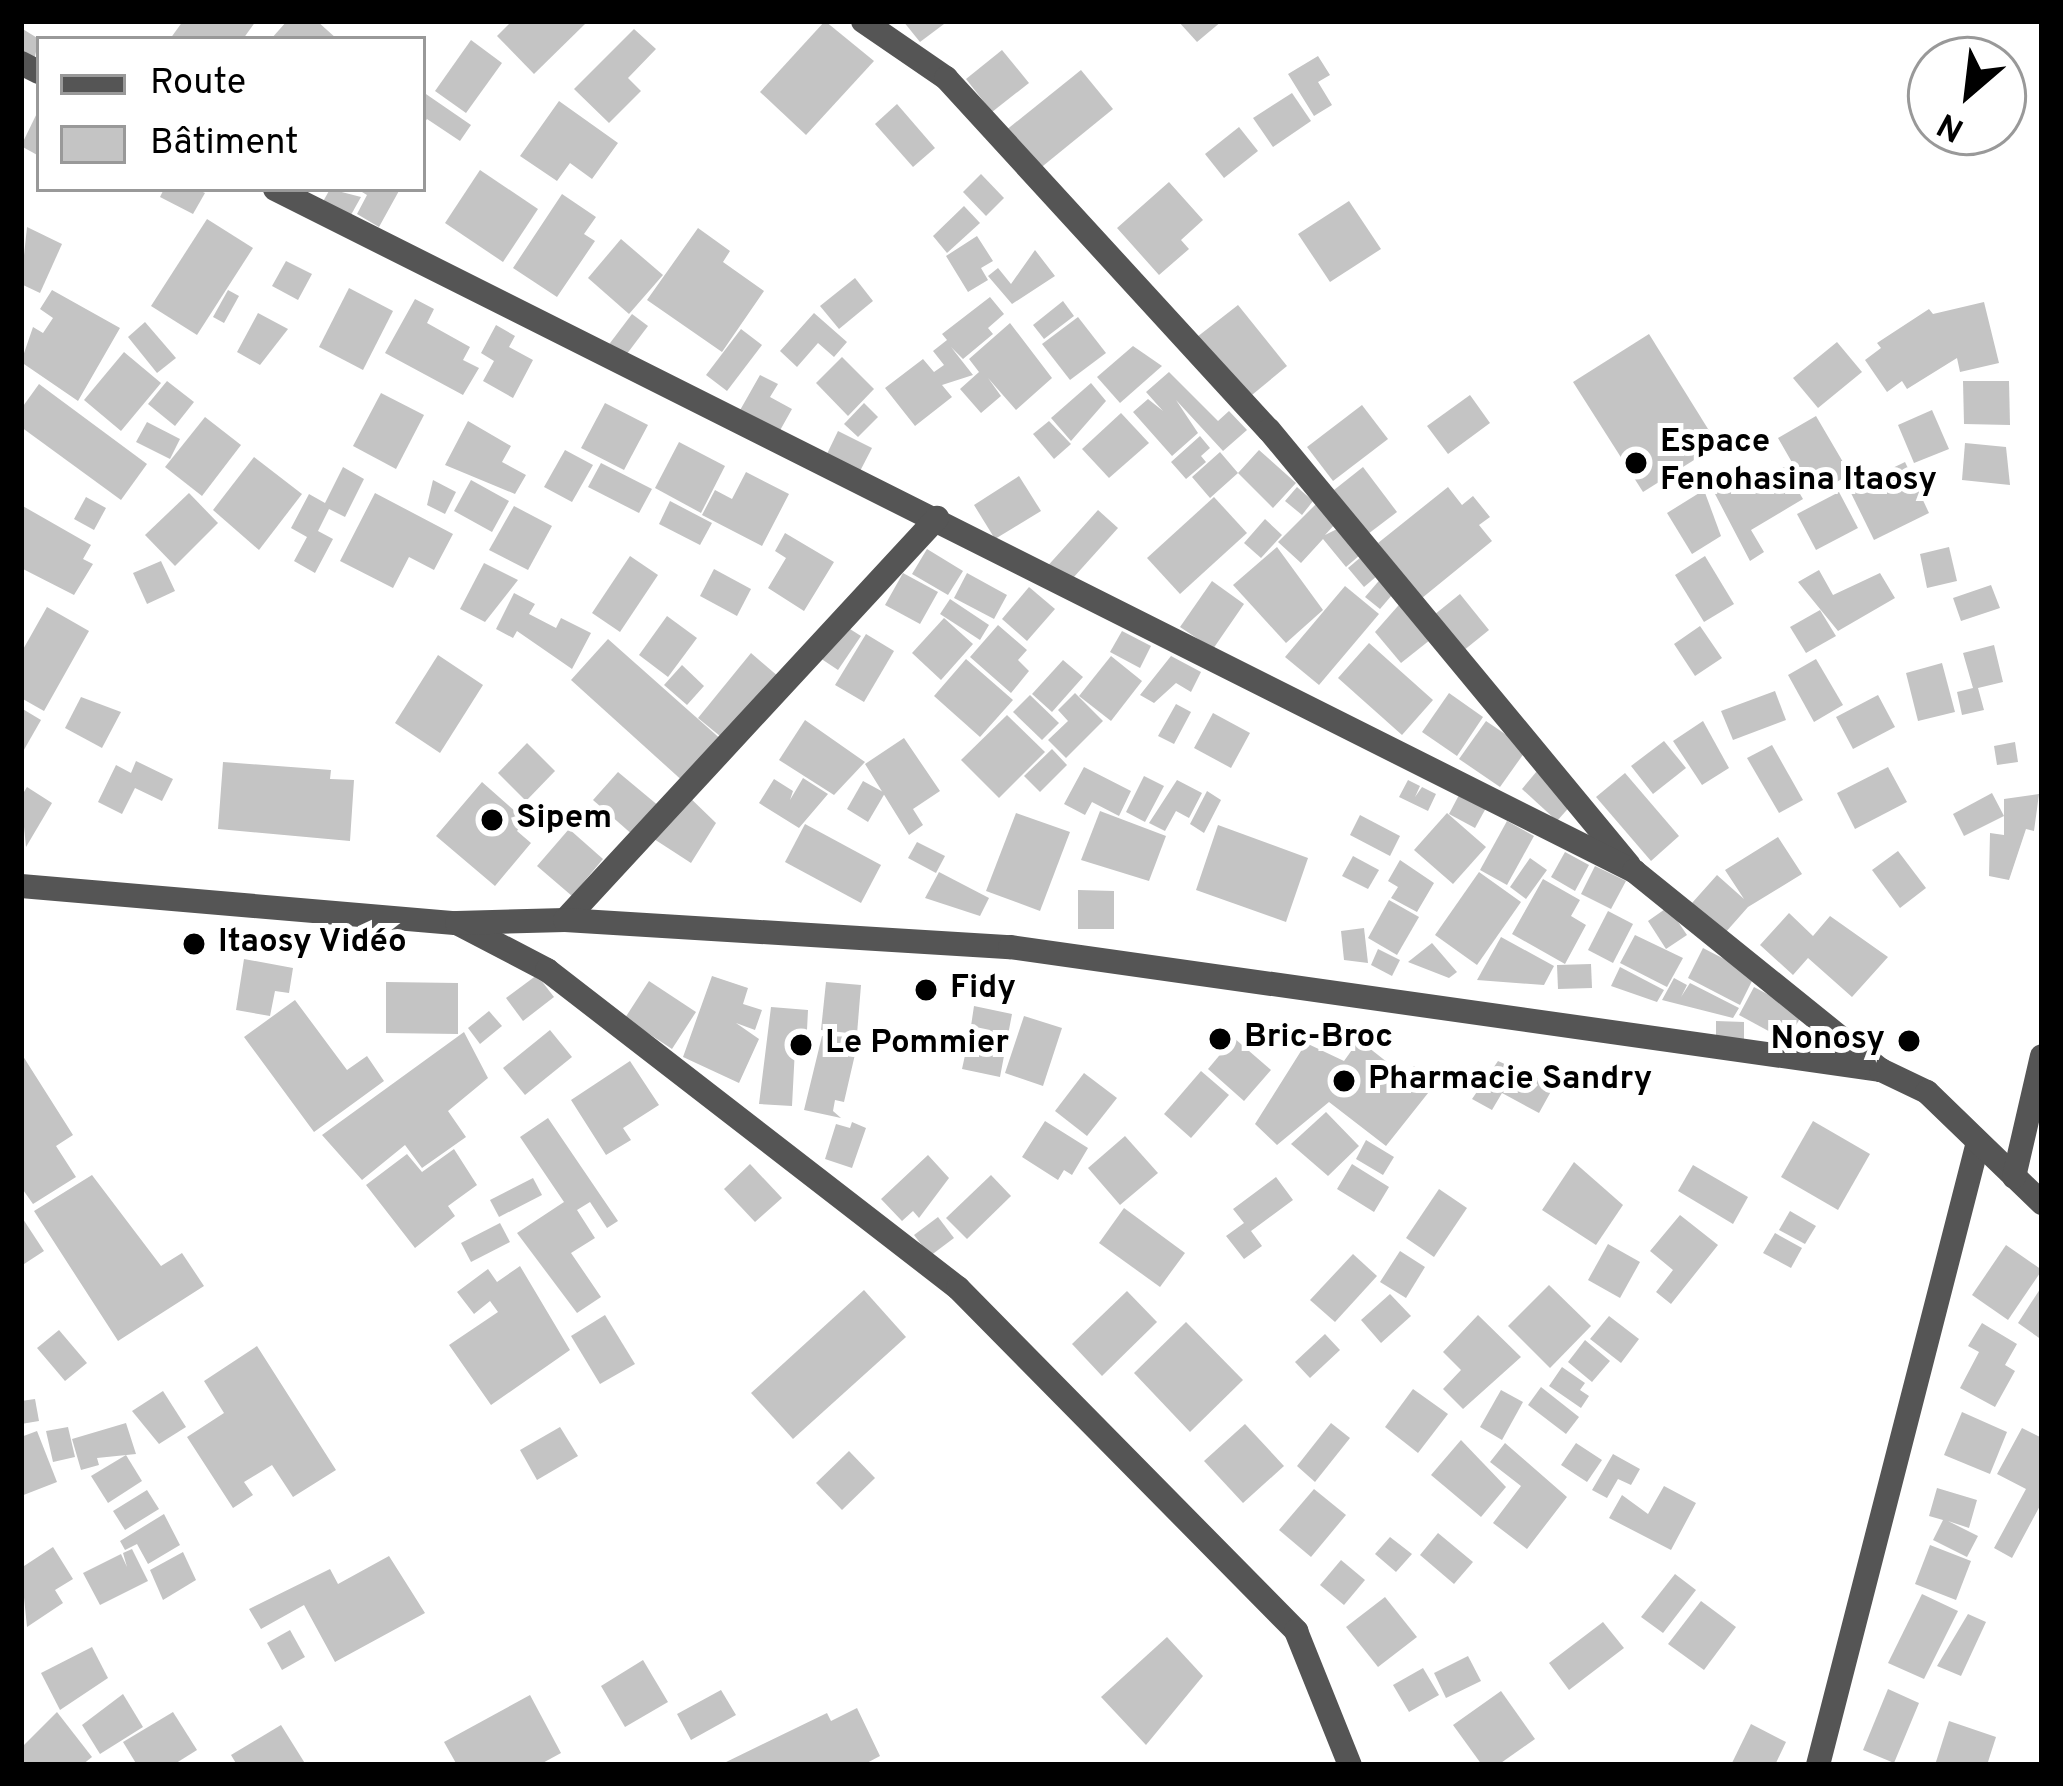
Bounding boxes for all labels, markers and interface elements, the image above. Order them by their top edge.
legend [36,36,426,192]
north arrow [1907,36,2027,156]
text: Route [150,61,246,107]
text: N [1931,101,1972,149]
text: Bâtiment [150,121,299,167]
place label: Espace Fenohasina Itaosy [1660,424,1937,502]
marker: Espace Fenohasina Itaosy [1623,450,1649,476]
place label: Sipem [516,800,612,840]
marker: Sipem [479,807,505,833]
place label: Itaosy Vidéo [218,924,408,964]
marker: Itaosy Vidéo [181,931,207,957]
place label: Fidy [950,970,1016,1010]
marker: Fidy [913,977,939,1003]
place label: Bric-Broc [1244,1019,1393,1059]
place label: Nonosy [1771,1021,1885,1061]
place label: Le Pommier [825,1025,1009,1065]
marker: Bric-Broc [1207,1026,1233,1052]
marker: Nonosy [1896,1028,1922,1054]
marker: Le Pommier [788,1032,814,1058]
place label: Pharmacie Sandry [1368,1061,1652,1101]
marker: Pharmacie Sandry [1331,1068,1357,1094]

